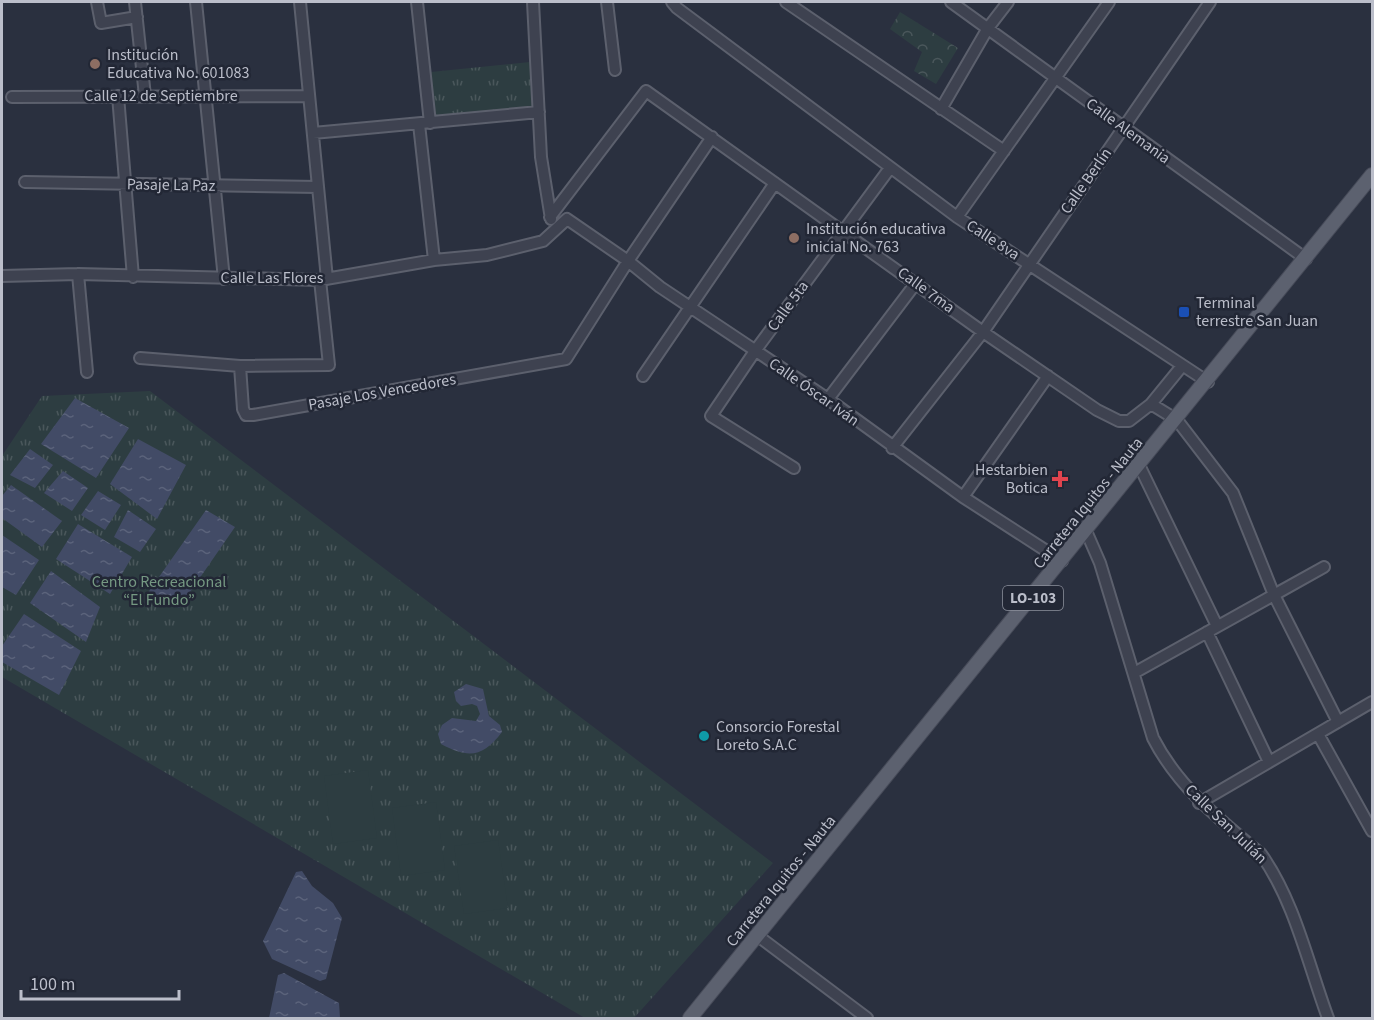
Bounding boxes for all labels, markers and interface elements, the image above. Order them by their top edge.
place label: Institución Educativa No. 601083 [107,44,249,84]
marker: Institución Educativa No. 601083 [88,57,102,71]
street label: Calle 12 de Septiembre [84,85,238,107]
street label: Calle Alemania [1081,93,1175,169]
street label: Calle Berlín [1055,143,1117,219]
street label: Pasaje La Paz [127,173,216,197]
street label: Calle 8va [962,215,1024,265]
place label: Institución educativa inicial No. 763 [806,218,946,258]
marker: Institución educativa inicial No. 763 [787,231,801,245]
street label: Calle 7ma [893,262,959,318]
street label: Calle Las Flores [221,267,324,289]
street label: Calle 5ta [762,276,814,336]
place label: Terminal terrestre San Juan [1196,292,1318,332]
marker: Terminal terrestre San Juan [1177,305,1191,319]
street label: Calle Óscar Iván [764,353,864,431]
street label: Pasaje Los Vencedores [306,368,458,416]
street label: Carretera Iquitos - Nauta [1028,433,1148,573]
place label: Hestarbien Botica [975,459,1048,499]
marker: Hestarbien Botica [1053,472,1067,486]
park label: Centro Recreacional “El Fundo” [92,571,226,611]
road number: LO-103 [1003,586,1063,610]
place label: Consorcio Forestal Loreto S.A.C [716,716,840,756]
marker: Consorcio Forestal Loreto S.A.C [697,729,711,743]
street label: Calle San Julián [1180,779,1272,869]
street label: Carretera Iquitos - Nauta [721,811,841,951]
scale bar [21,963,178,1001]
text: 100 m [30,972,75,997]

